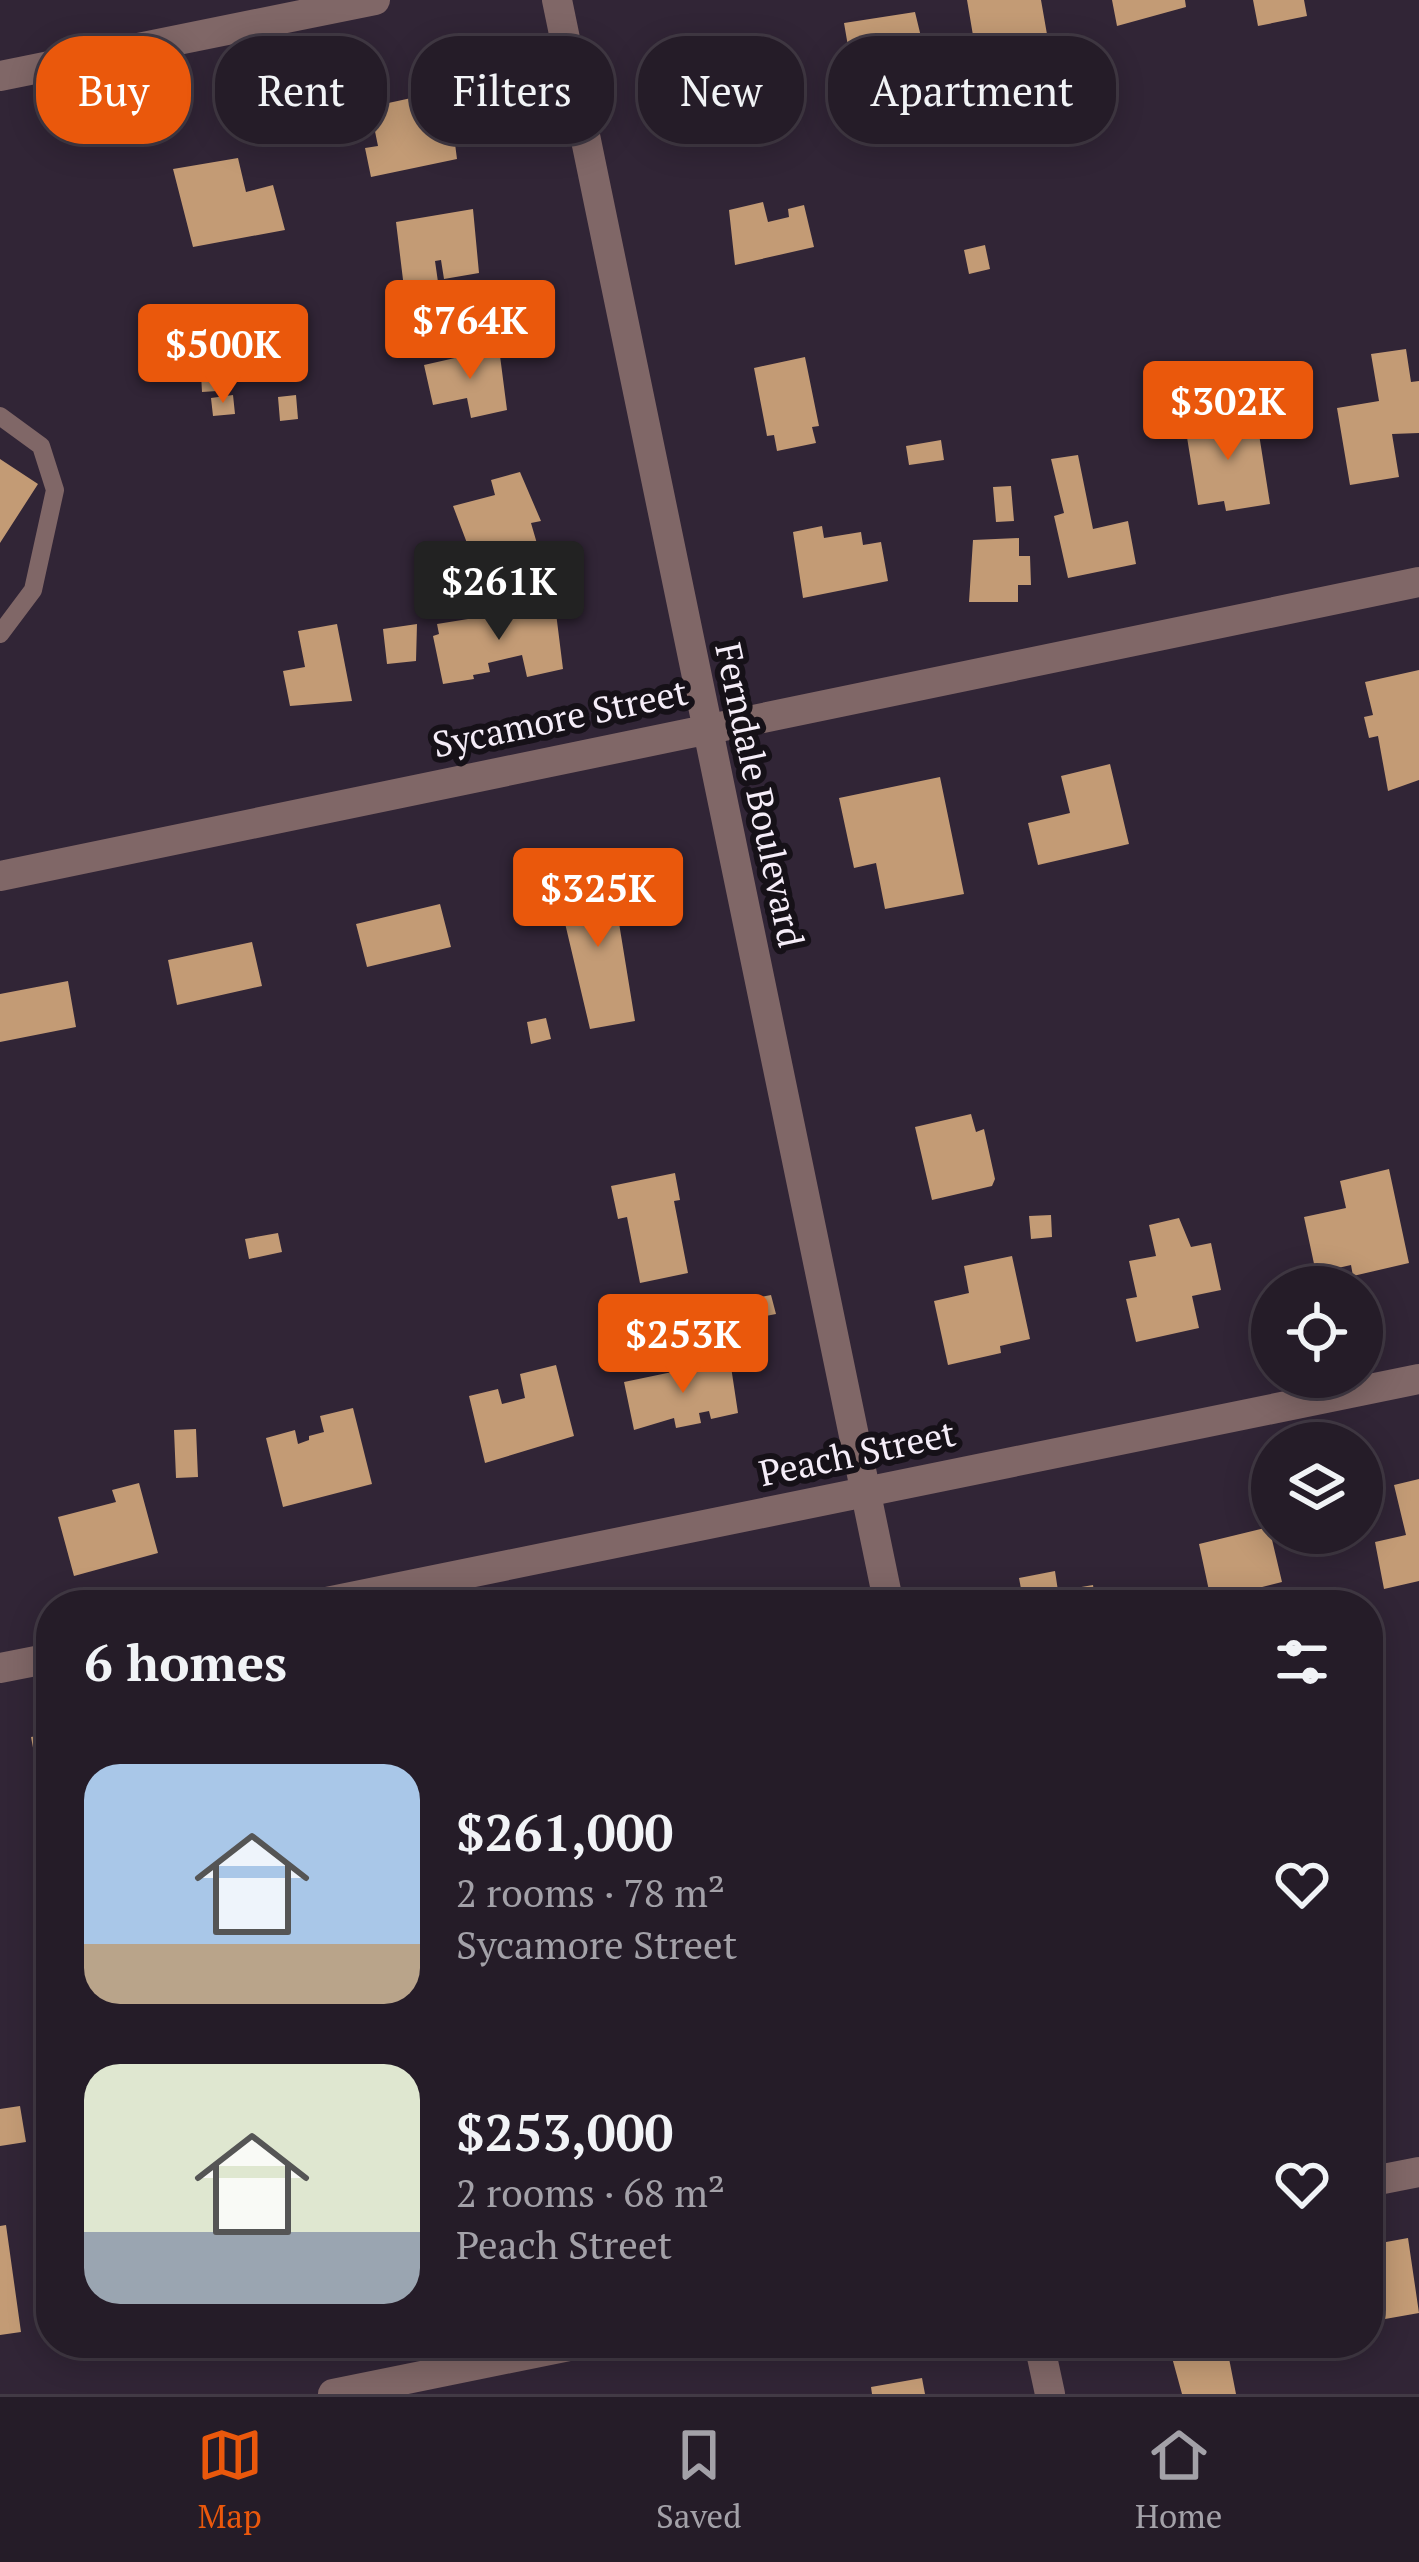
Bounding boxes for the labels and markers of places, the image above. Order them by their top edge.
pin: $764K [386,280,554,382]
pin: $500K [139,304,307,406]
pin: $302K [1144,361,1312,463]
pin: $261K [415,541,583,643]
pin: $325K [514,848,682,950]
pin: $253K [599,1294,767,1396]

